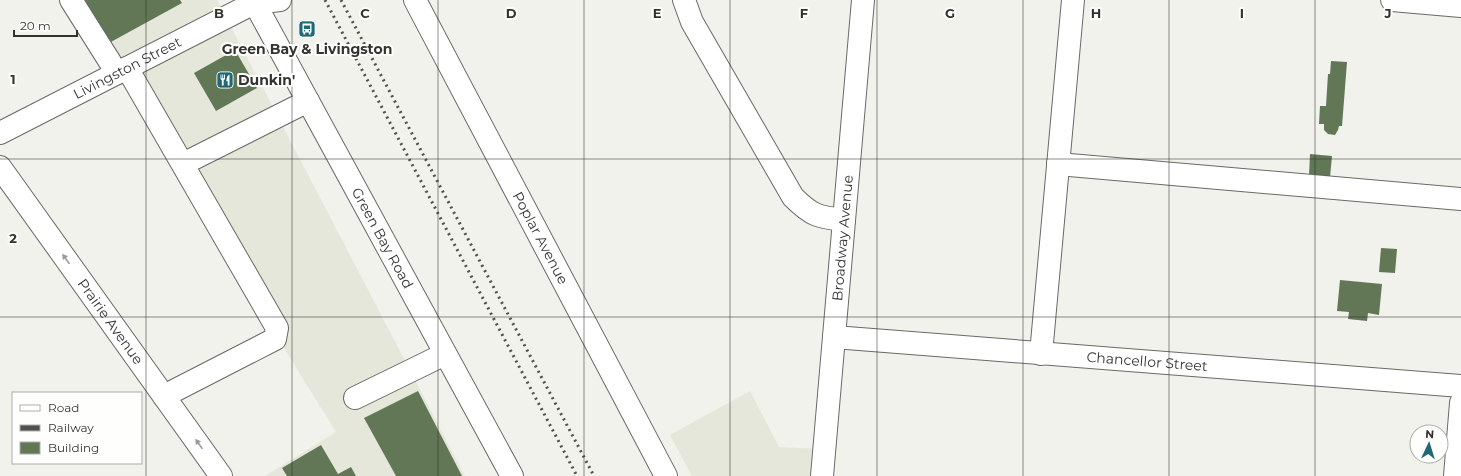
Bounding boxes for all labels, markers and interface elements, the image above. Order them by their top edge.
text: B [214,5,224,21]
text: C [360,5,370,21]
text: D [506,5,517,21]
text: E [653,5,662,21]
text: F [800,5,808,21]
text: G [945,5,955,21]
text: H [1091,5,1101,21]
text: I [1240,5,1244,21]
text: J [1383,5,1392,21]
scale bar [14,12,77,38]
text: 20 m [20,18,51,33]
bus stop icon: Green Bay & Livingston [297,19,317,39]
street label: Livingston Street [70,33,185,103]
place label: Green Bay & Livingston [222,40,392,58]
restaurant icon: Dunkin' [215,70,235,90]
text: 1 [10,71,16,87]
place label: Dunkin' [238,71,295,89]
street label: Broadway Avenue [828,174,857,302]
street label: Green Bay Road [348,184,417,292]
street label: Poplar Avenue [509,188,572,287]
text: 2 [9,230,17,246]
one-way arrow [62,253,70,264]
street label: Prairie Avenue [74,275,147,368]
street label: Chancellor Street [1086,348,1209,375]
legend [12,392,142,464]
text: Road [48,400,79,415]
text: Railway [48,420,94,435]
north arrow [1409,424,1449,464]
text: N [1425,427,1435,441]
one-way arrow [195,439,203,450]
text: Building [48,440,99,455]

